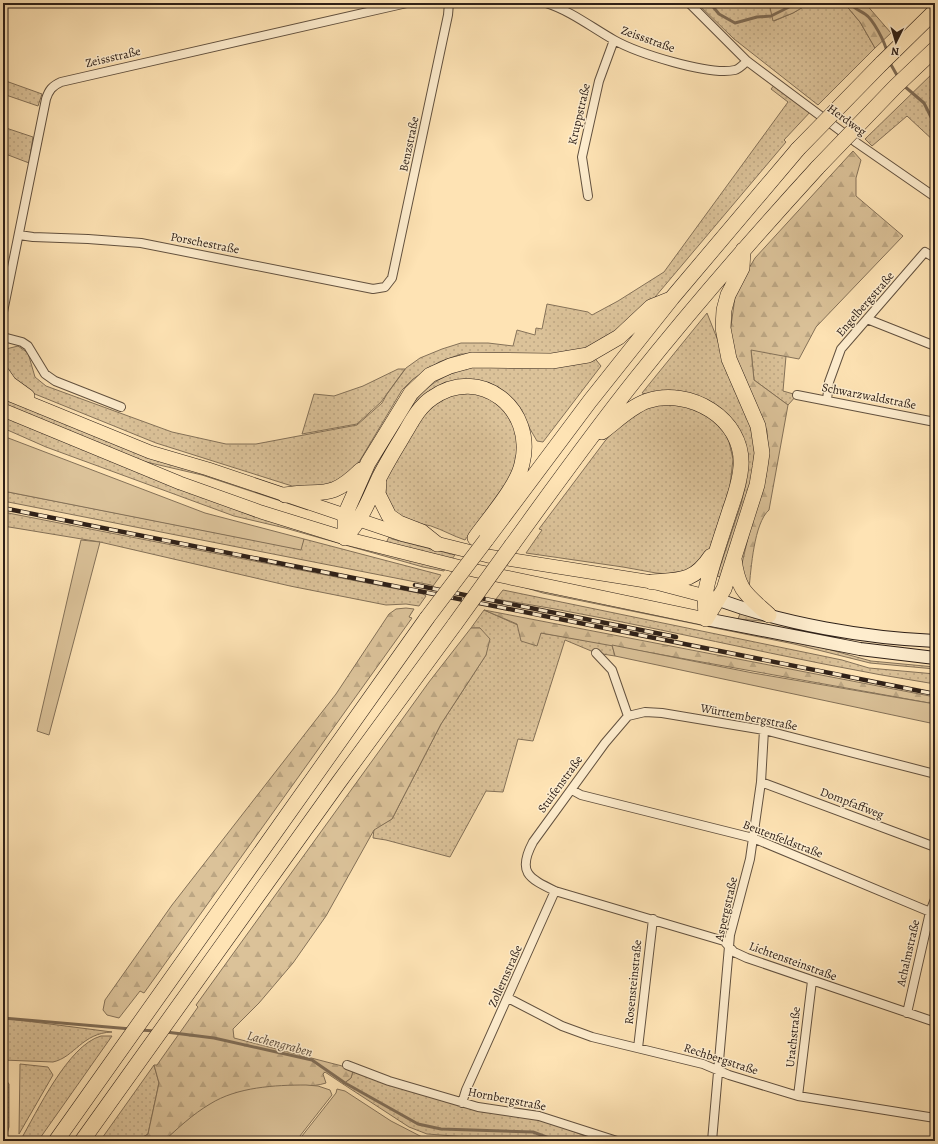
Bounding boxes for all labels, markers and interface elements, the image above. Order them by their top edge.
street label: Zeissstraße [619,22,677,56]
north arrow [876,22,916,62]
street label: Zeissstraße [84,43,142,71]
text: N [891,44,900,59]
street label: Kruppstraße [564,82,594,146]
street label: Herdweg [824,100,870,140]
street label: Benzstraße [395,115,423,173]
street label: Porschestraße [169,228,241,258]
street label: Engelbergstraße [832,268,898,340]
street label: Schwarzwaldstraße [820,379,918,413]
street label: Württembergstraße [698,700,799,734]
street label: Stuifenstraße [534,752,586,816]
street label: Dompfaffweg [818,783,886,823]
street label: Beutenfeldstraße [741,816,825,862]
street label: Aspergstraße [711,875,741,944]
street label: Achalmstraße [892,918,923,989]
street label: Lichtensteinstraße [747,938,839,984]
street label: Rosensteinstraße [621,939,645,1025]
street label: Zollernstraße [484,942,526,1010]
street label: Urachstraße [782,1006,804,1068]
water label: Lachengraben [245,1027,315,1060]
street label: Rechbergstraße [682,1039,760,1079]
street label: Hornbergstraße [467,1084,547,1114]

